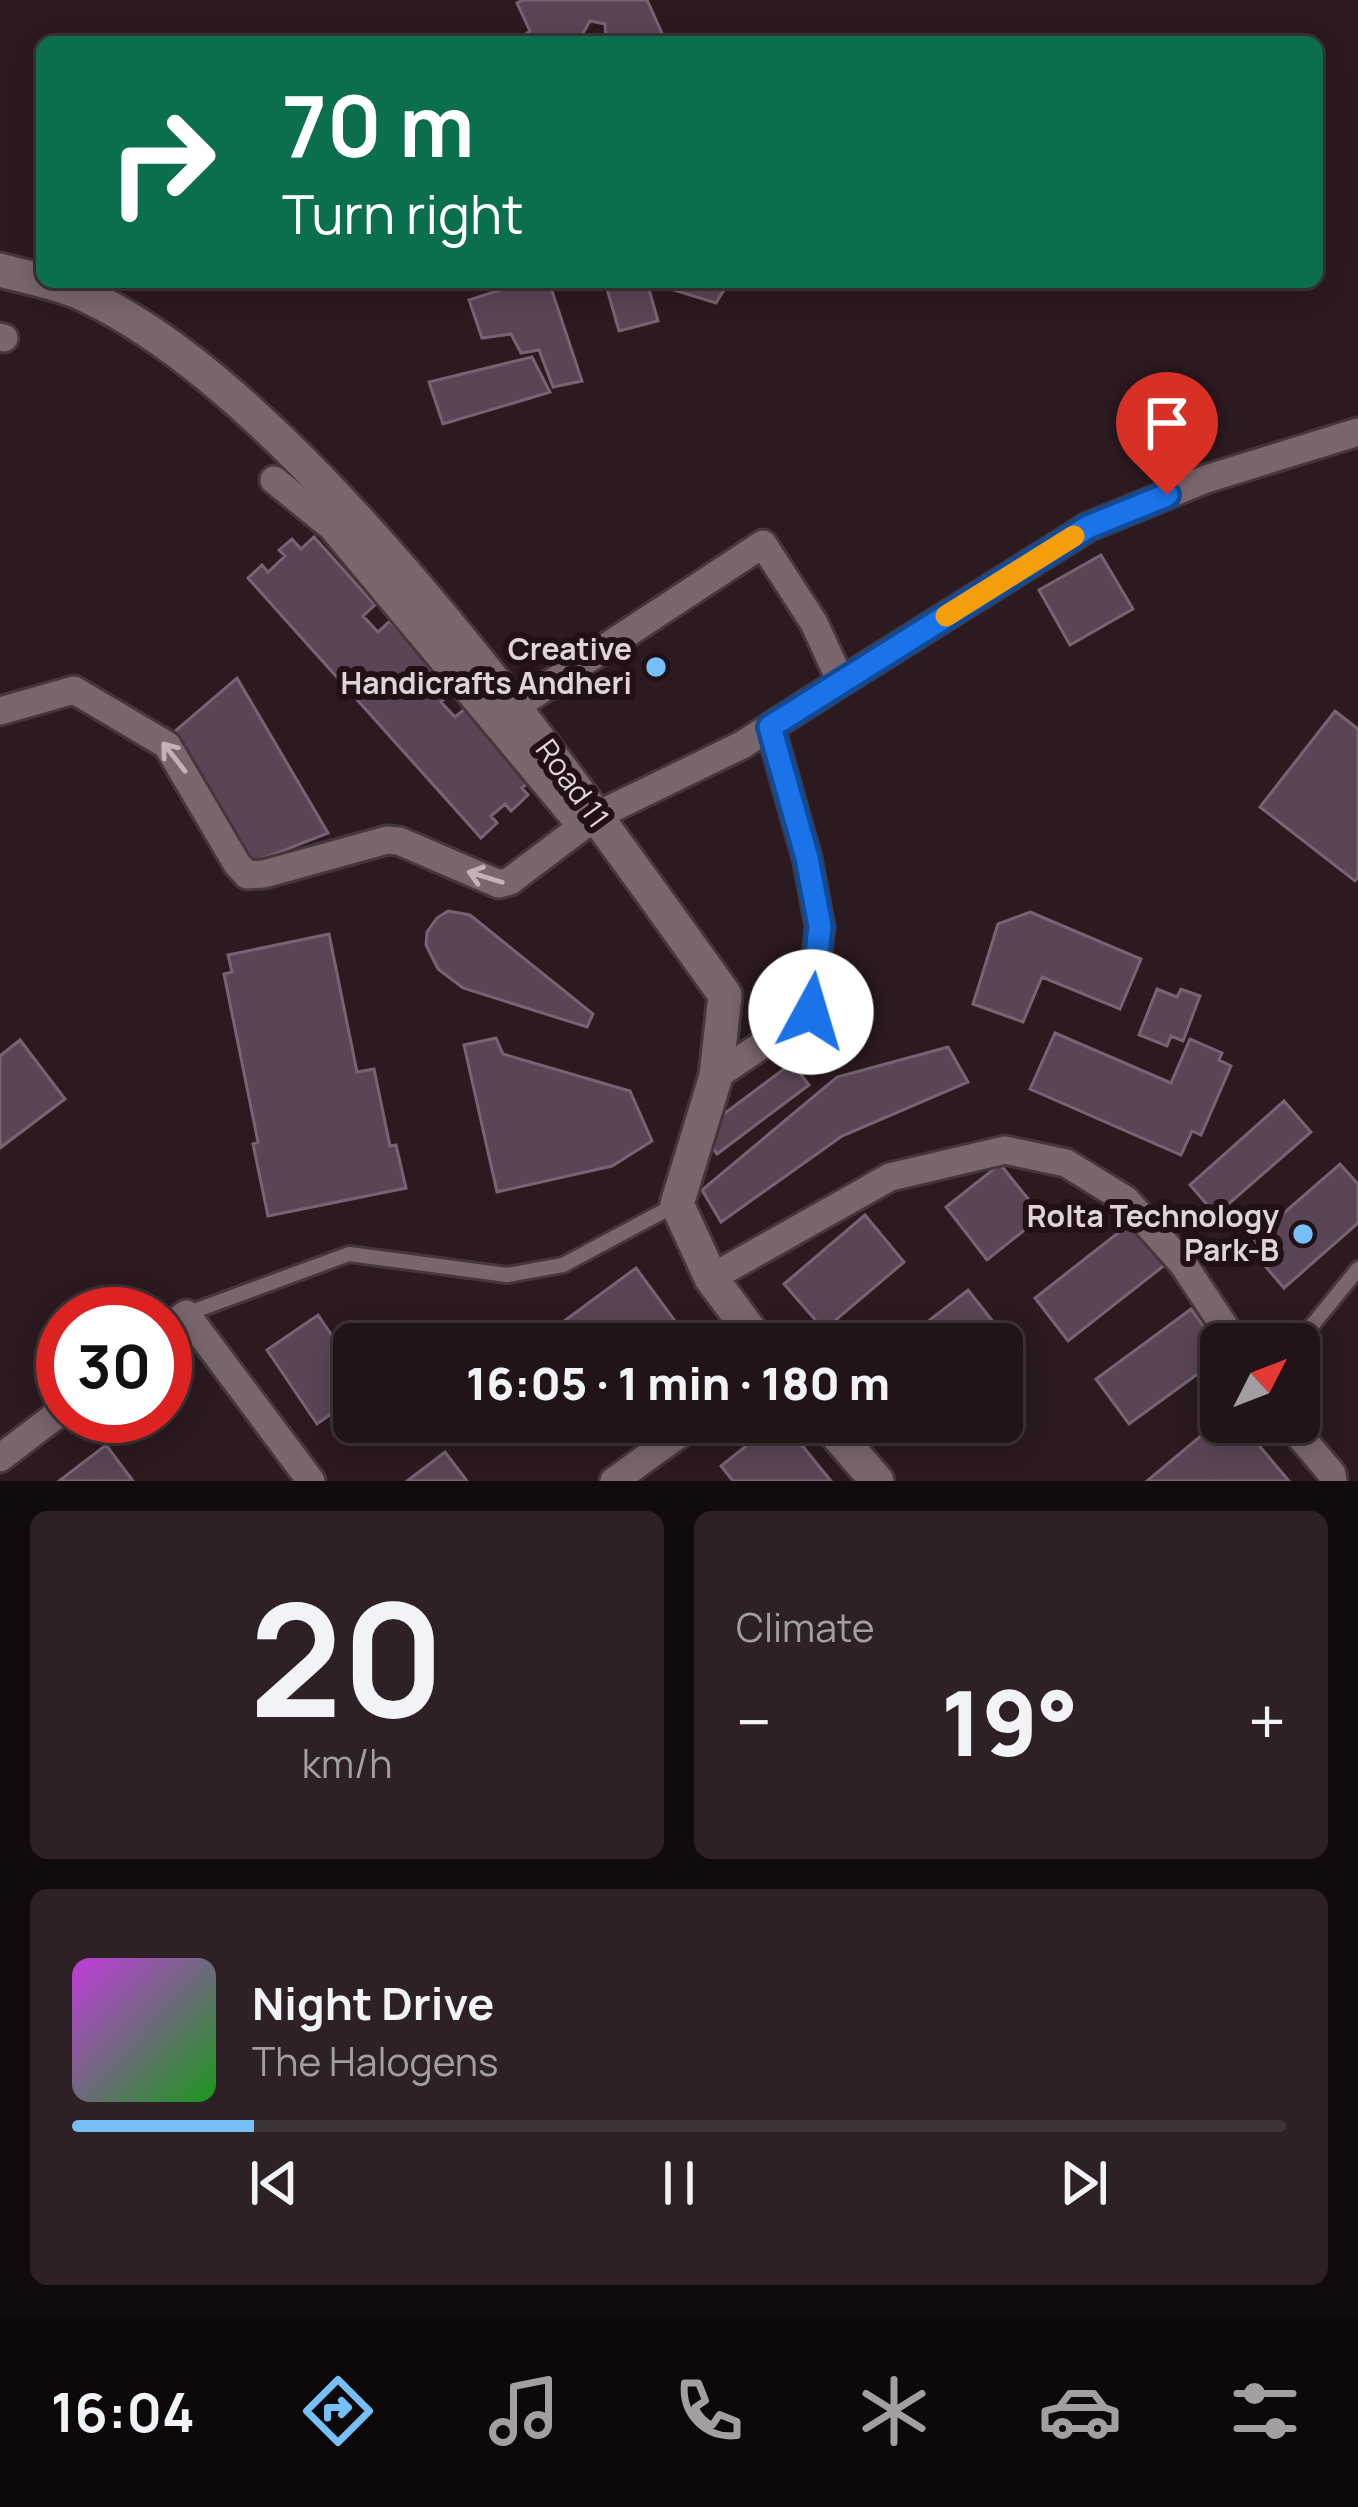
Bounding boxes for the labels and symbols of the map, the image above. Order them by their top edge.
pin [1116,372,1218,495]
place label: Creative Handicrafts Andheri [341,628,632,703]
marker: Creative Handicrafts Andheri [643,654,669,680]
street label: Road 11 [527,730,619,836]
one-way arrow [161,742,187,774]
one-way arrow [466,865,504,887]
position arrow [748,949,874,1075]
place label: Rolta Technology Park-B [1027,1195,1279,1270]
marker: Rolta Technology Park-B [1290,1221,1316,1247]
speed limit sign: 30 [36,1287,192,1443]
north arrow [1200,1323,1320,1443]

